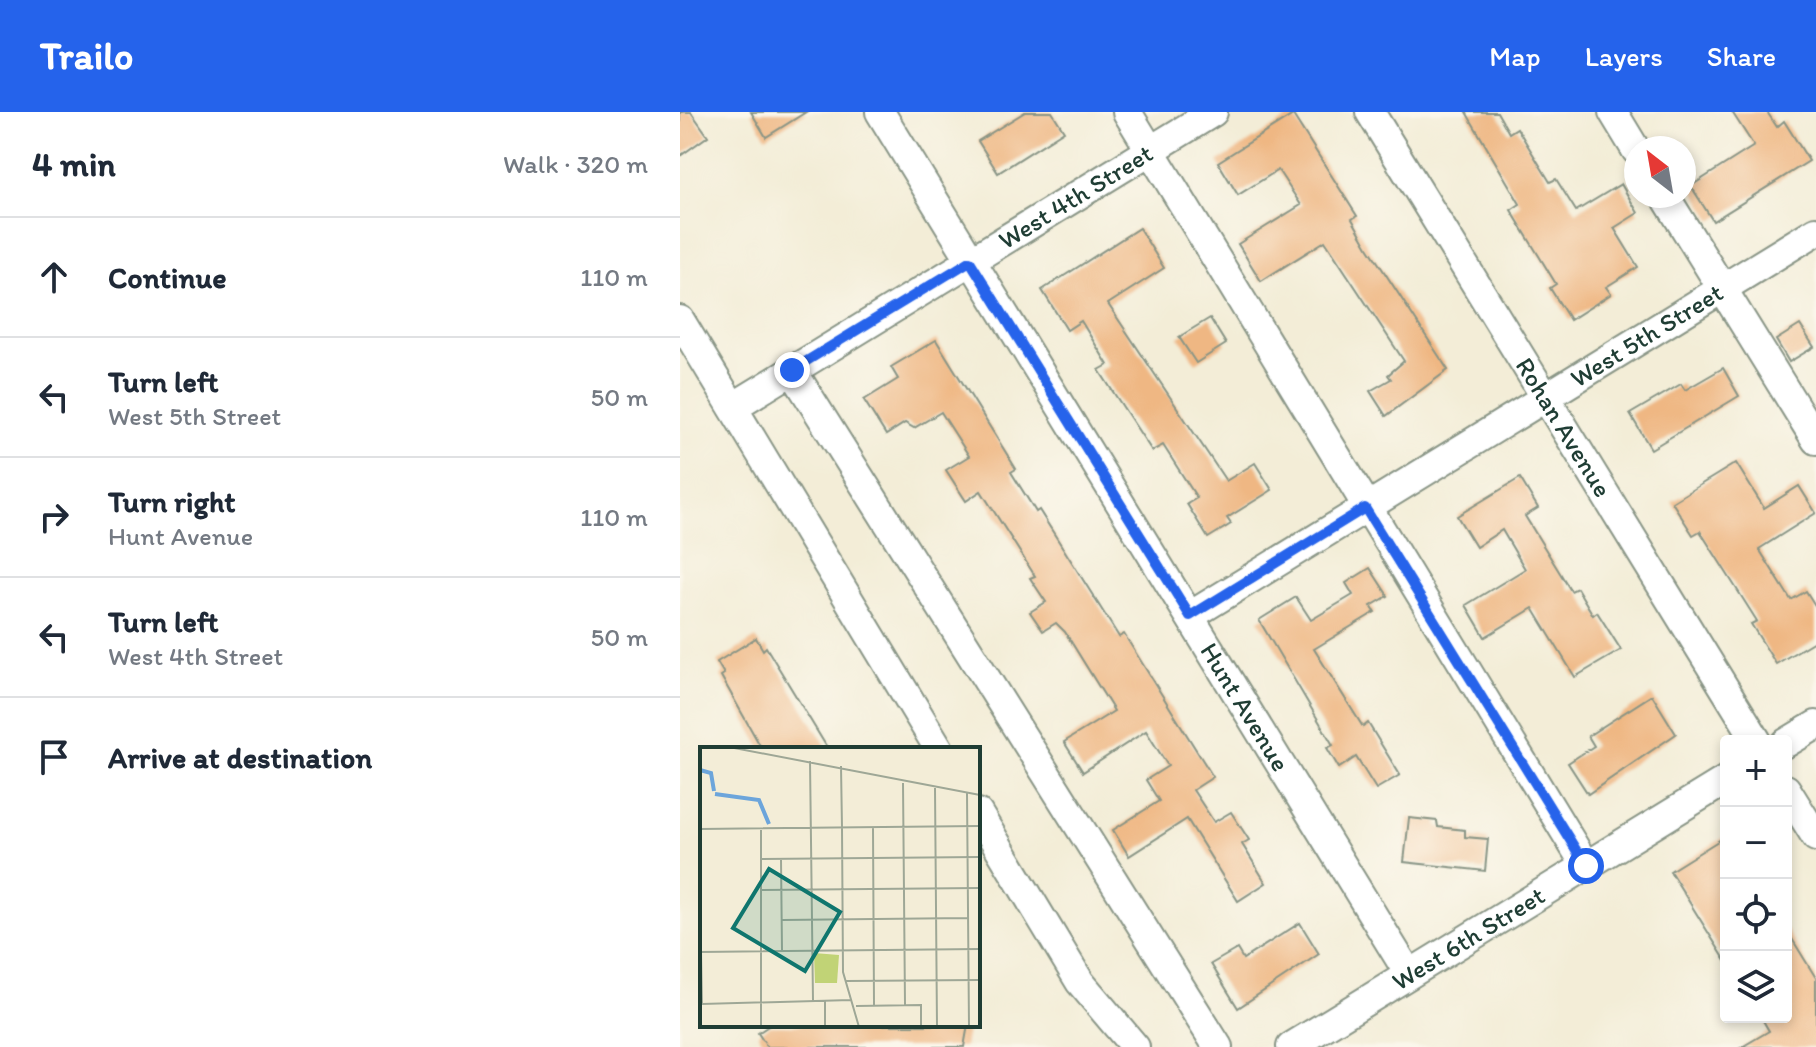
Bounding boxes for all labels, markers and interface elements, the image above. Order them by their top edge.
text: Trailo [40,33,133,79]
text: Map [1489,39,1541,73]
text: Layers [1585,39,1663,73]
text: Share [1707,39,1776,73]
north arrow [1624,136,1696,208]
street label: West 4th Street [992,137,1159,256]
text: 4 min [32,144,116,185]
text: Walk · 320 m [503,148,648,180]
icon: ahead [32,255,76,299]
text: Continue [108,259,227,296]
text: 110 m [580,261,648,293]
street label: West 5th Street [1564,276,1729,394]
street label: Rohan Avenue [1509,351,1619,503]
route end [774,352,810,388]
text: Turn left [108,363,219,400]
icon: left [32,375,76,419]
text: 50 m [591,381,648,413]
text: West 5th Street [108,400,281,432]
text: Turn right [108,483,236,520]
icon: right [32,495,76,539]
text: 110 m [580,501,648,533]
text: Hunt Avenue [108,520,253,552]
text: Turn left [108,603,219,640]
icon: left [32,615,76,659]
text: 50 m [591,621,648,653]
street label: Hunt Avenue [1193,637,1297,777]
text: West 4th Street [108,640,283,672]
icon: arrive [32,735,76,779]
map controls [1720,735,1792,1023]
button: + [1720,735,1792,807]
text: Arrive at destination [108,739,372,776]
inset map [700,747,980,1027]
button: − [1720,807,1792,879]
route start [1568,848,1604,884]
street label: West 6th Street [1386,879,1551,997]
button: locate [1720,879,1792,951]
button: layers [1720,951,1792,1023]

